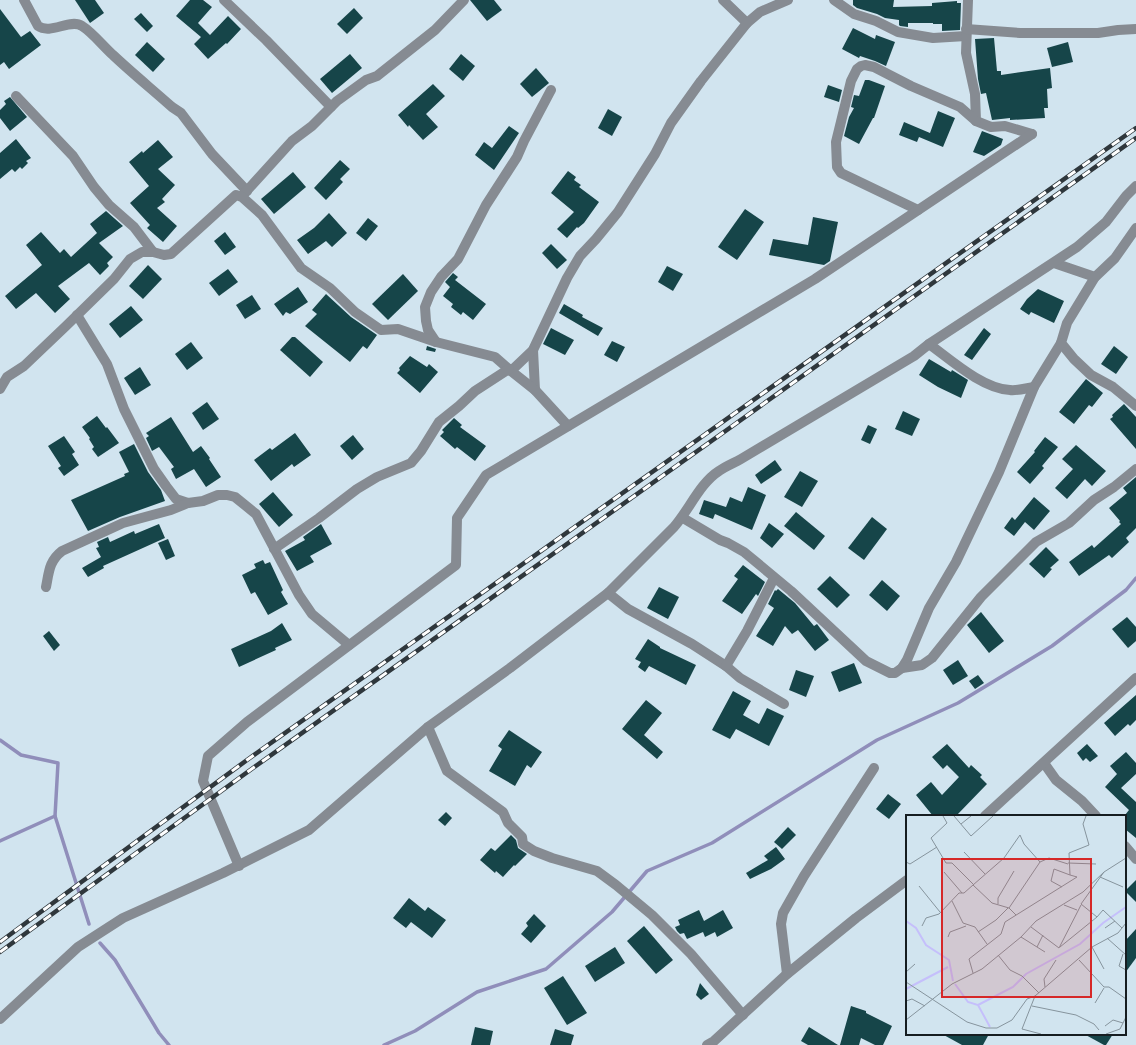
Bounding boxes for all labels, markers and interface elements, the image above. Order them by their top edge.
inset map [906,815,1126,1035]

